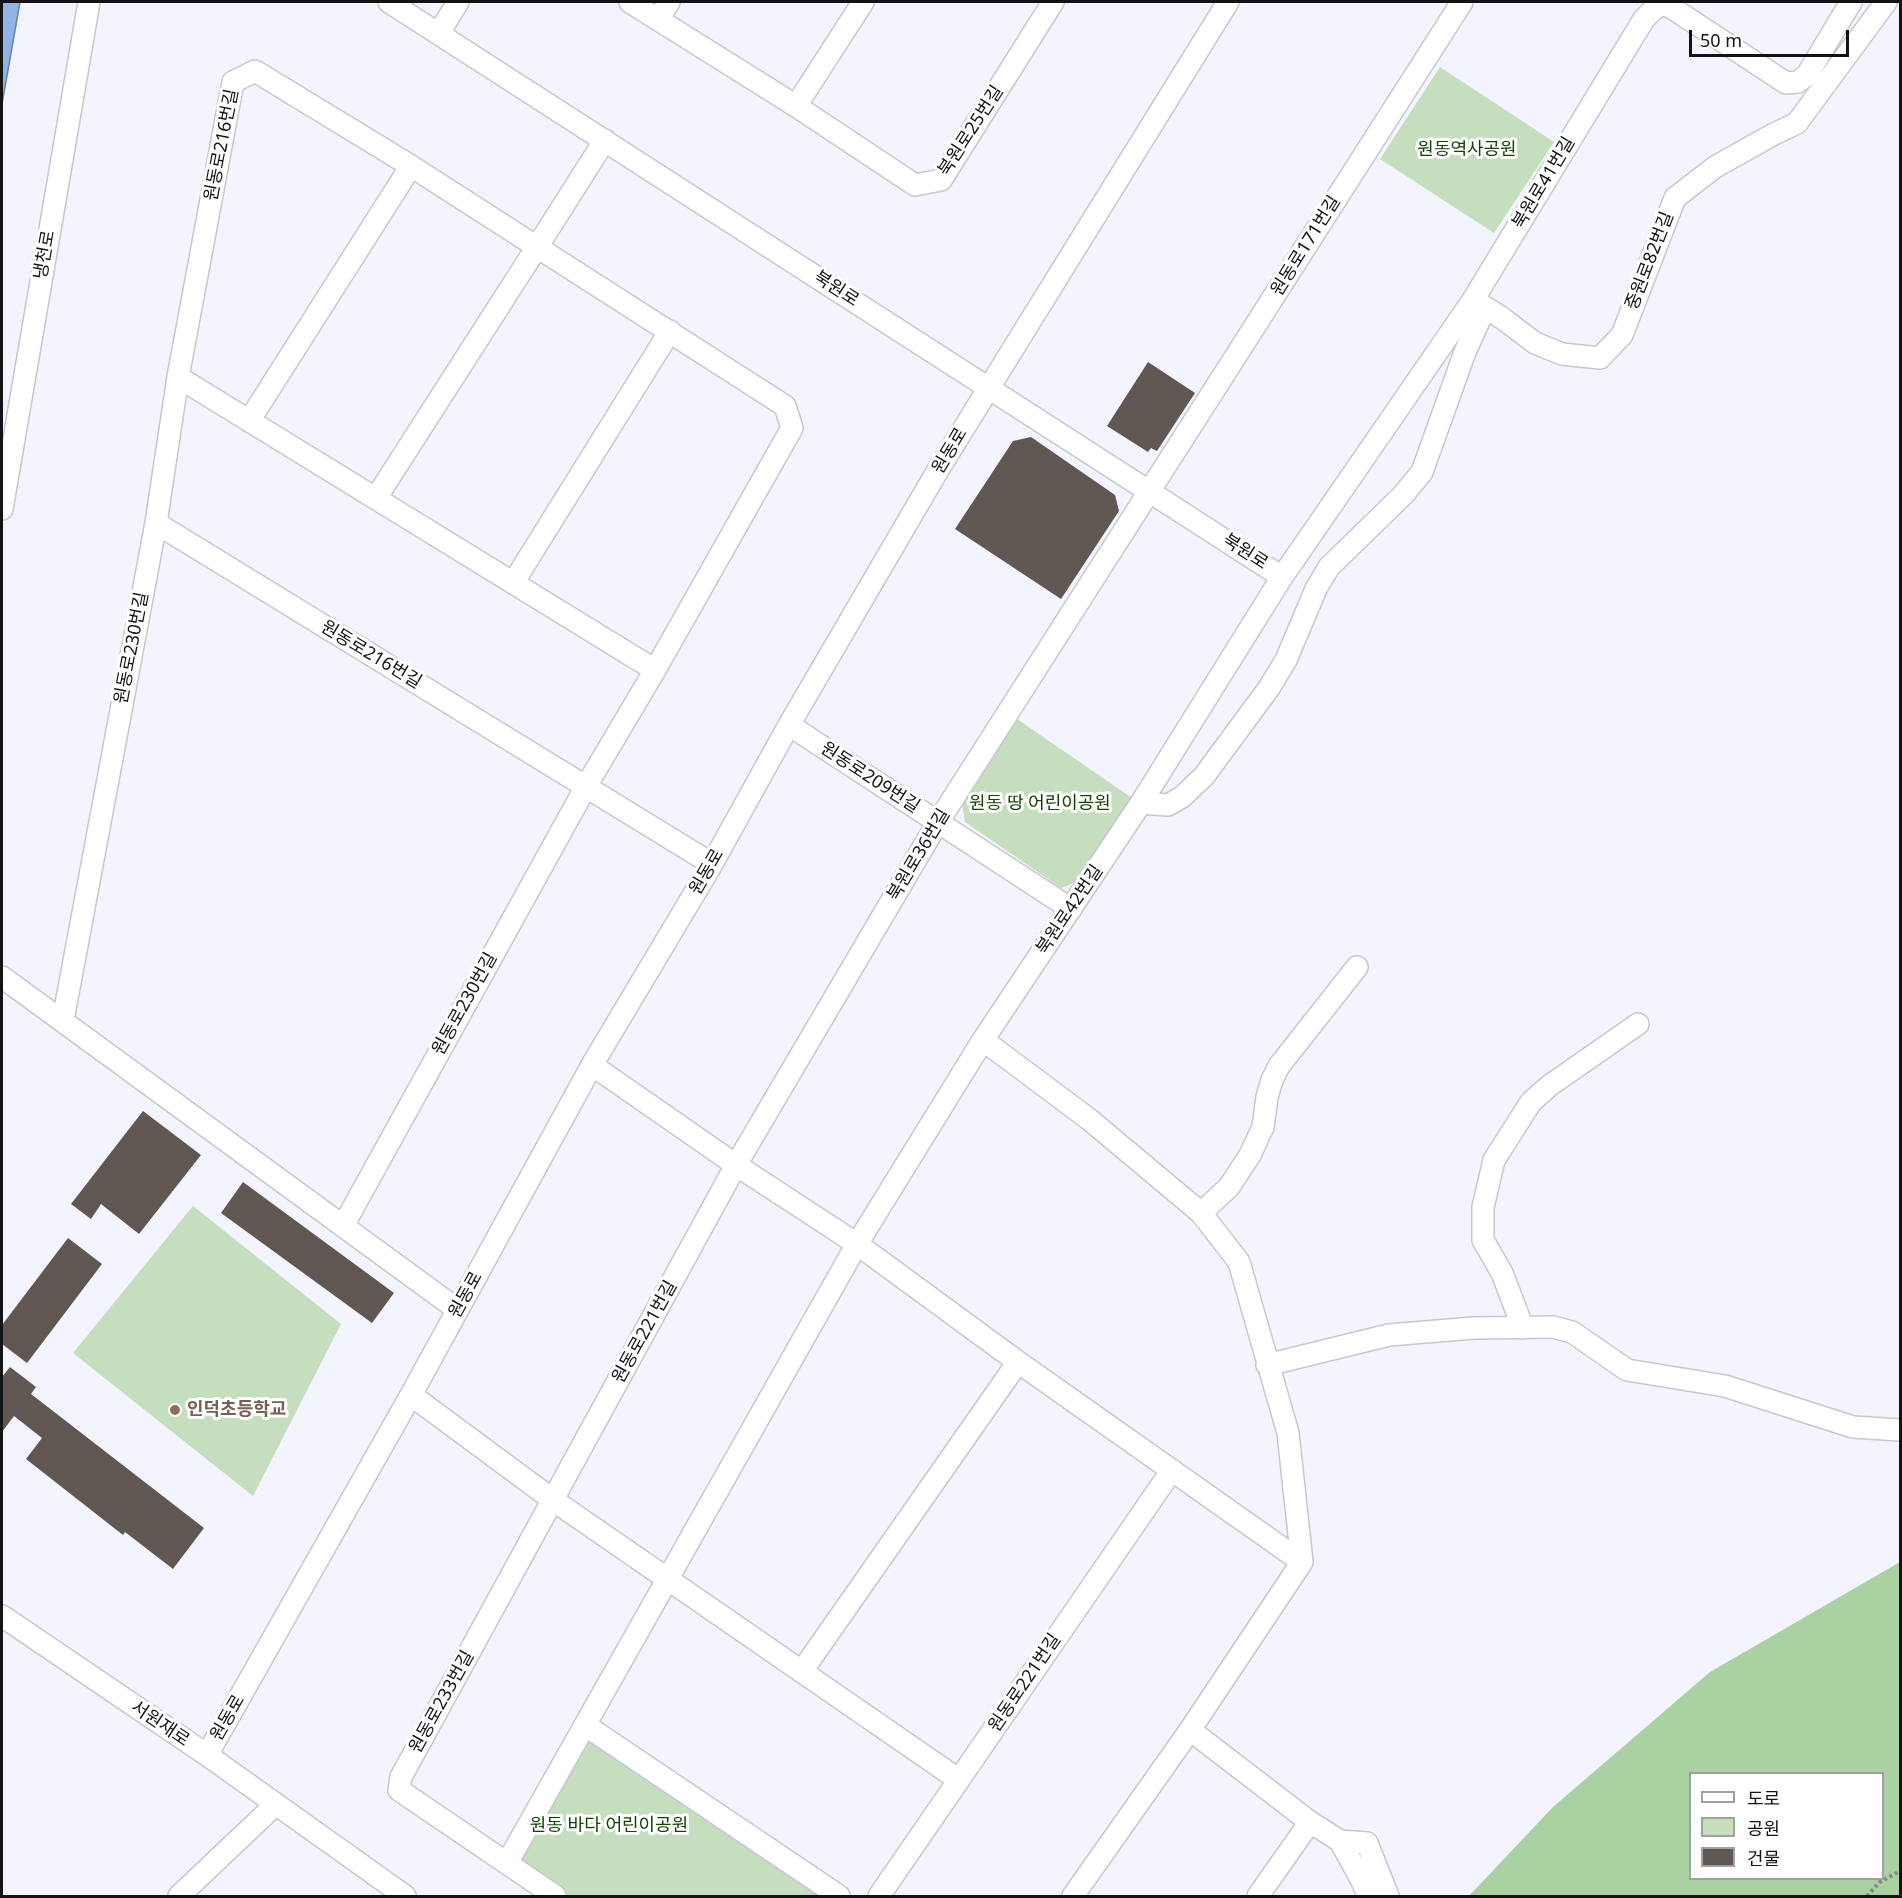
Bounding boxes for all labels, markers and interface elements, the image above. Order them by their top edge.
scale bar [1692,18,1852,56]
text: 50 m [1700,28,1742,52]
street label: 북원로25번길 [934,82,1008,180]
street label: 원동로216번길 [201,87,243,203]
street label: 북원로41번길 [1508,133,1580,233]
park label: 원동역사공원 [1417,139,1517,161]
street label: 원동로171번길 [1267,192,1345,300]
street label: 중원로82번길 [1621,209,1679,313]
street label: 냉천로 [30,229,60,281]
street label: 북원로 [809,266,863,312]
street label: 원동로 [928,424,972,478]
street label: 북원로 [1218,529,1272,575]
street label: 원동로230번길 [111,590,153,706]
street label: 원동로216번길 [317,616,425,694]
street label: 원동로209번길 [816,738,924,818]
park label: 원동 땅 어린이공원 [969,793,1111,815]
street label: 북원로36번길 [883,805,955,905]
street label: 원동로 [685,845,729,899]
street label: 북원로42번길 [1032,861,1108,959]
street label: 원동로230번길 [428,949,502,1059]
street label: 원동로 [445,1268,487,1322]
street label: 원동로221번길 [608,1277,682,1387]
place label: 인덕초등학교 [187,1399,286,1421]
marker: 인덕초등학교 [168,1403,182,1417]
street label: 원동로221번길 [984,1630,1066,1736]
street label: 원동로233번길 [405,1647,479,1757]
street label: 원동로 [206,1691,250,1745]
street label: 서원재로 [127,1697,193,1751]
legend [1689,1772,1884,1880]
text: 도로 [1747,1786,1780,1810]
park label: 원동 바다 어린이공원 [530,1815,688,1837]
text: 공원 [1747,1816,1780,1840]
text: 건물 [1747,1846,1780,1870]

